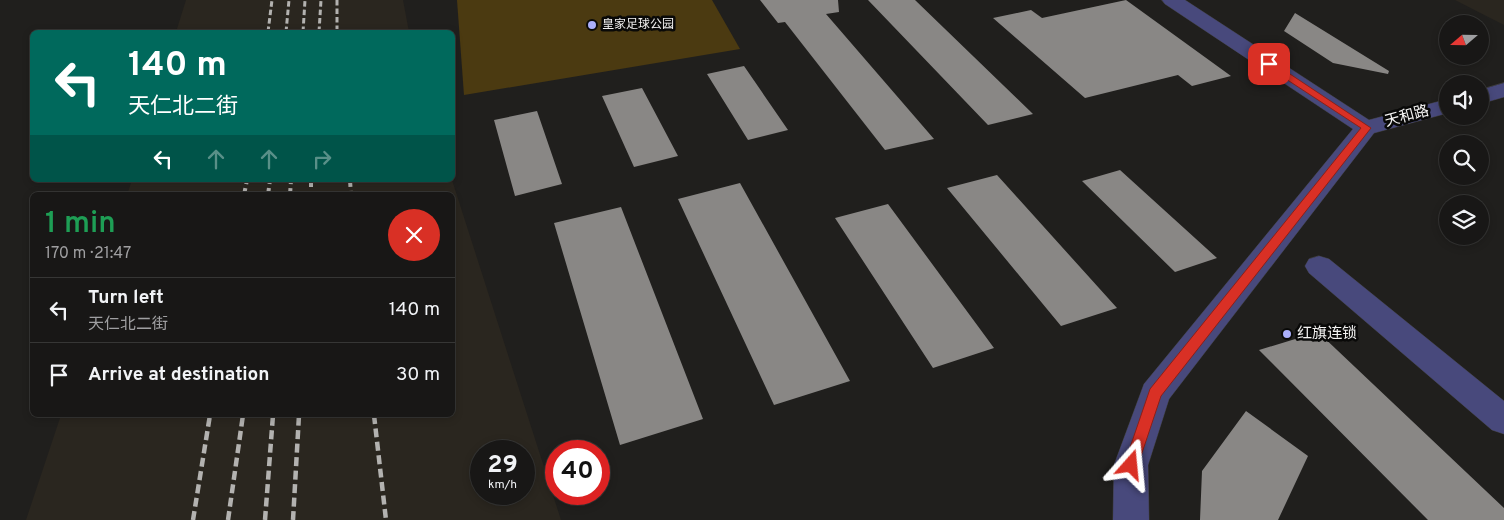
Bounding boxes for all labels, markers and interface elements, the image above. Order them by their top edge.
north arrow [1439,15,1489,65]
map controls [1439,15,1489,245]
place label: 皇家足球公园 [602,17,674,33]
marker: 皇家足球公园 [586,19,598,31]
pin [1248,43,1290,85]
text: 140 m [128,44,227,88]
icon: left [45,50,110,115]
icon: arrive [1255,50,1283,78]
button: sound [1439,75,1489,125]
text: 天仁北二街 [128,94,238,121]
street label: 天和路 [1383,102,1431,132]
button: search [1439,135,1489,185]
icon: left [149,145,177,173]
icon: ahead [202,145,230,173]
icon: ahead [255,145,283,173]
icon: right [308,145,336,173]
button: layers [1439,195,1489,245]
text: 1 min [45,206,116,243]
button: close [388,209,440,261]
text: 170 m · 21:47 [45,244,131,264]
text: Turn left [88,286,164,310]
icon: left [45,296,73,324]
text: 140 m [389,298,440,322]
text: 天仁北二街 [88,315,168,335]
place label: 红旗连锁 [1297,325,1357,344]
marker: 红旗连锁 [1281,328,1293,340]
icon: arrive [45,361,73,389]
text: Arrive at destination [88,363,269,387]
text: 30 m [396,363,440,387]
position arrow [1104,438,1156,490]
speed limit sign: 40 [545,440,610,505]
text: 29 [487,450,518,482]
text: km/h [488,477,517,493]

